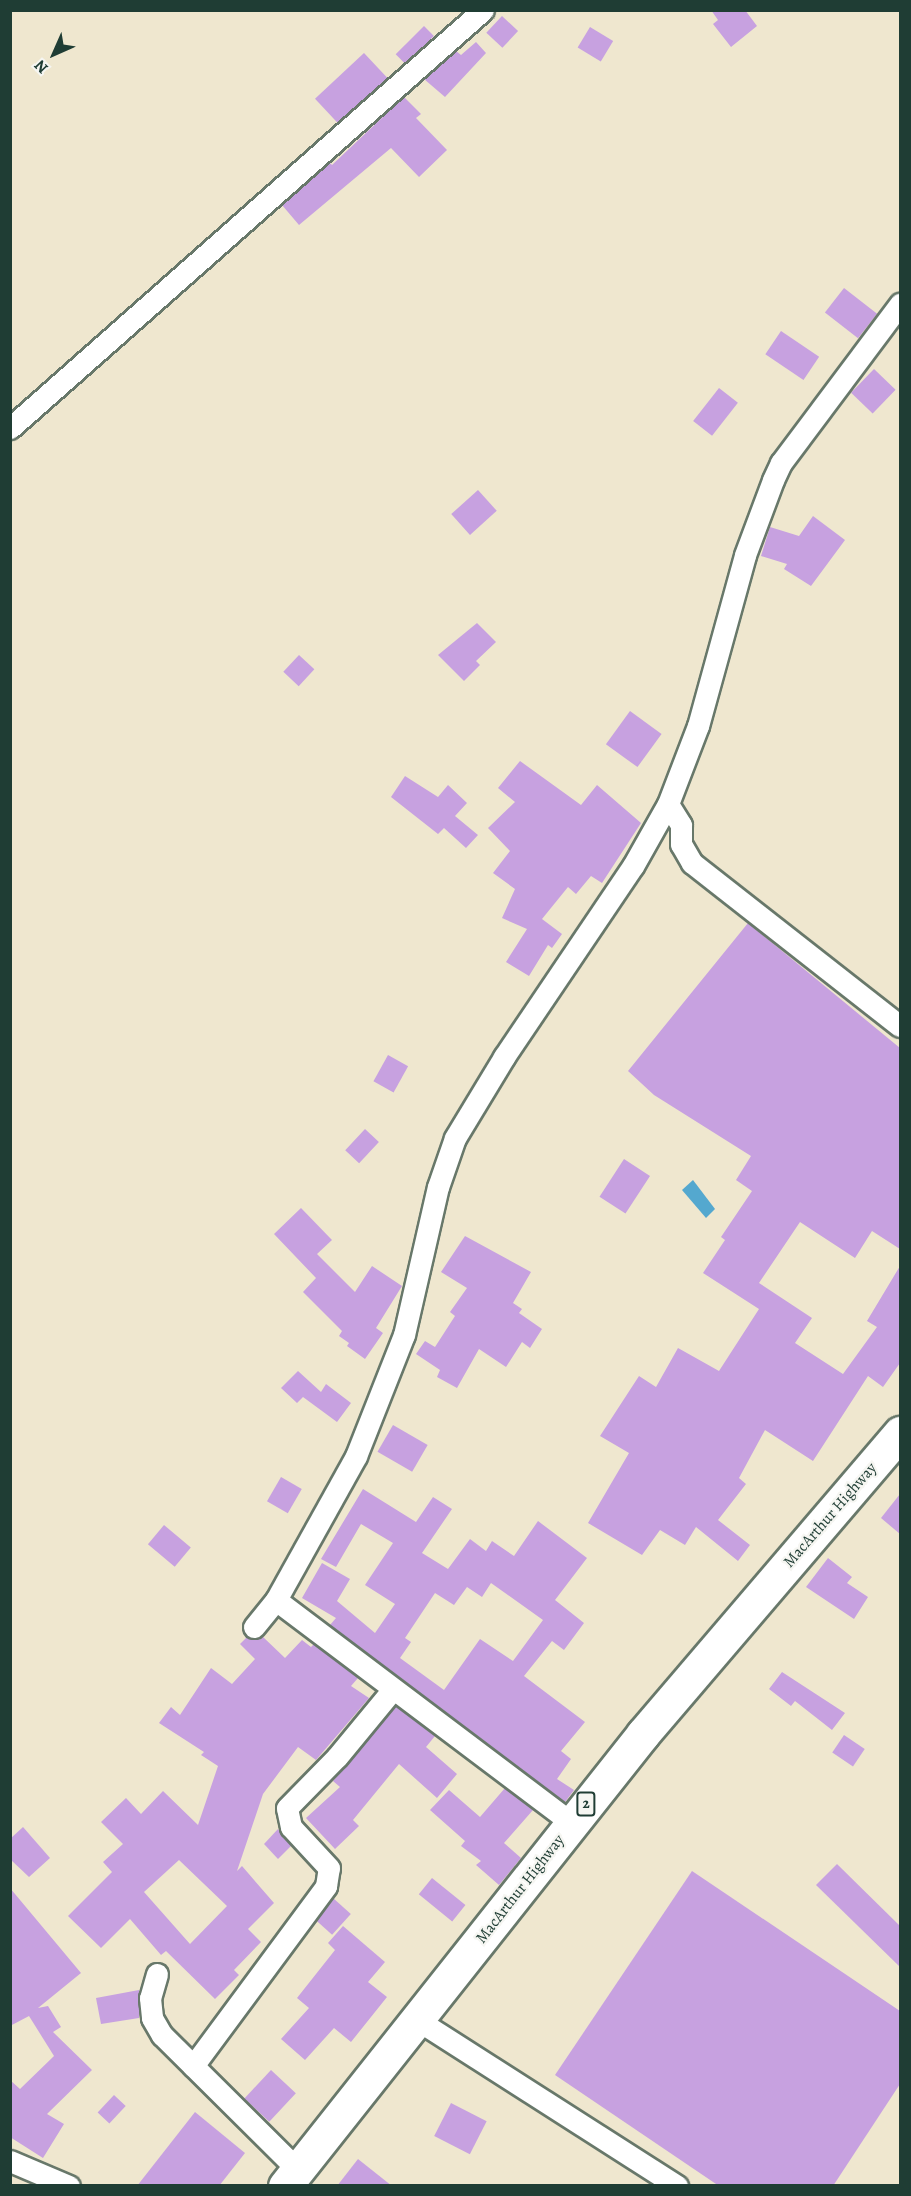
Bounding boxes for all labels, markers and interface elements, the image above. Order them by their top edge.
north arrow [24,24,84,84]
text: N [29,55,53,79]
street label: MacArthur Highway [779,1459,881,1571]
road number: 2 [576,1792,596,1816]
street label: MacArthur Highway [472,1831,568,1947]

